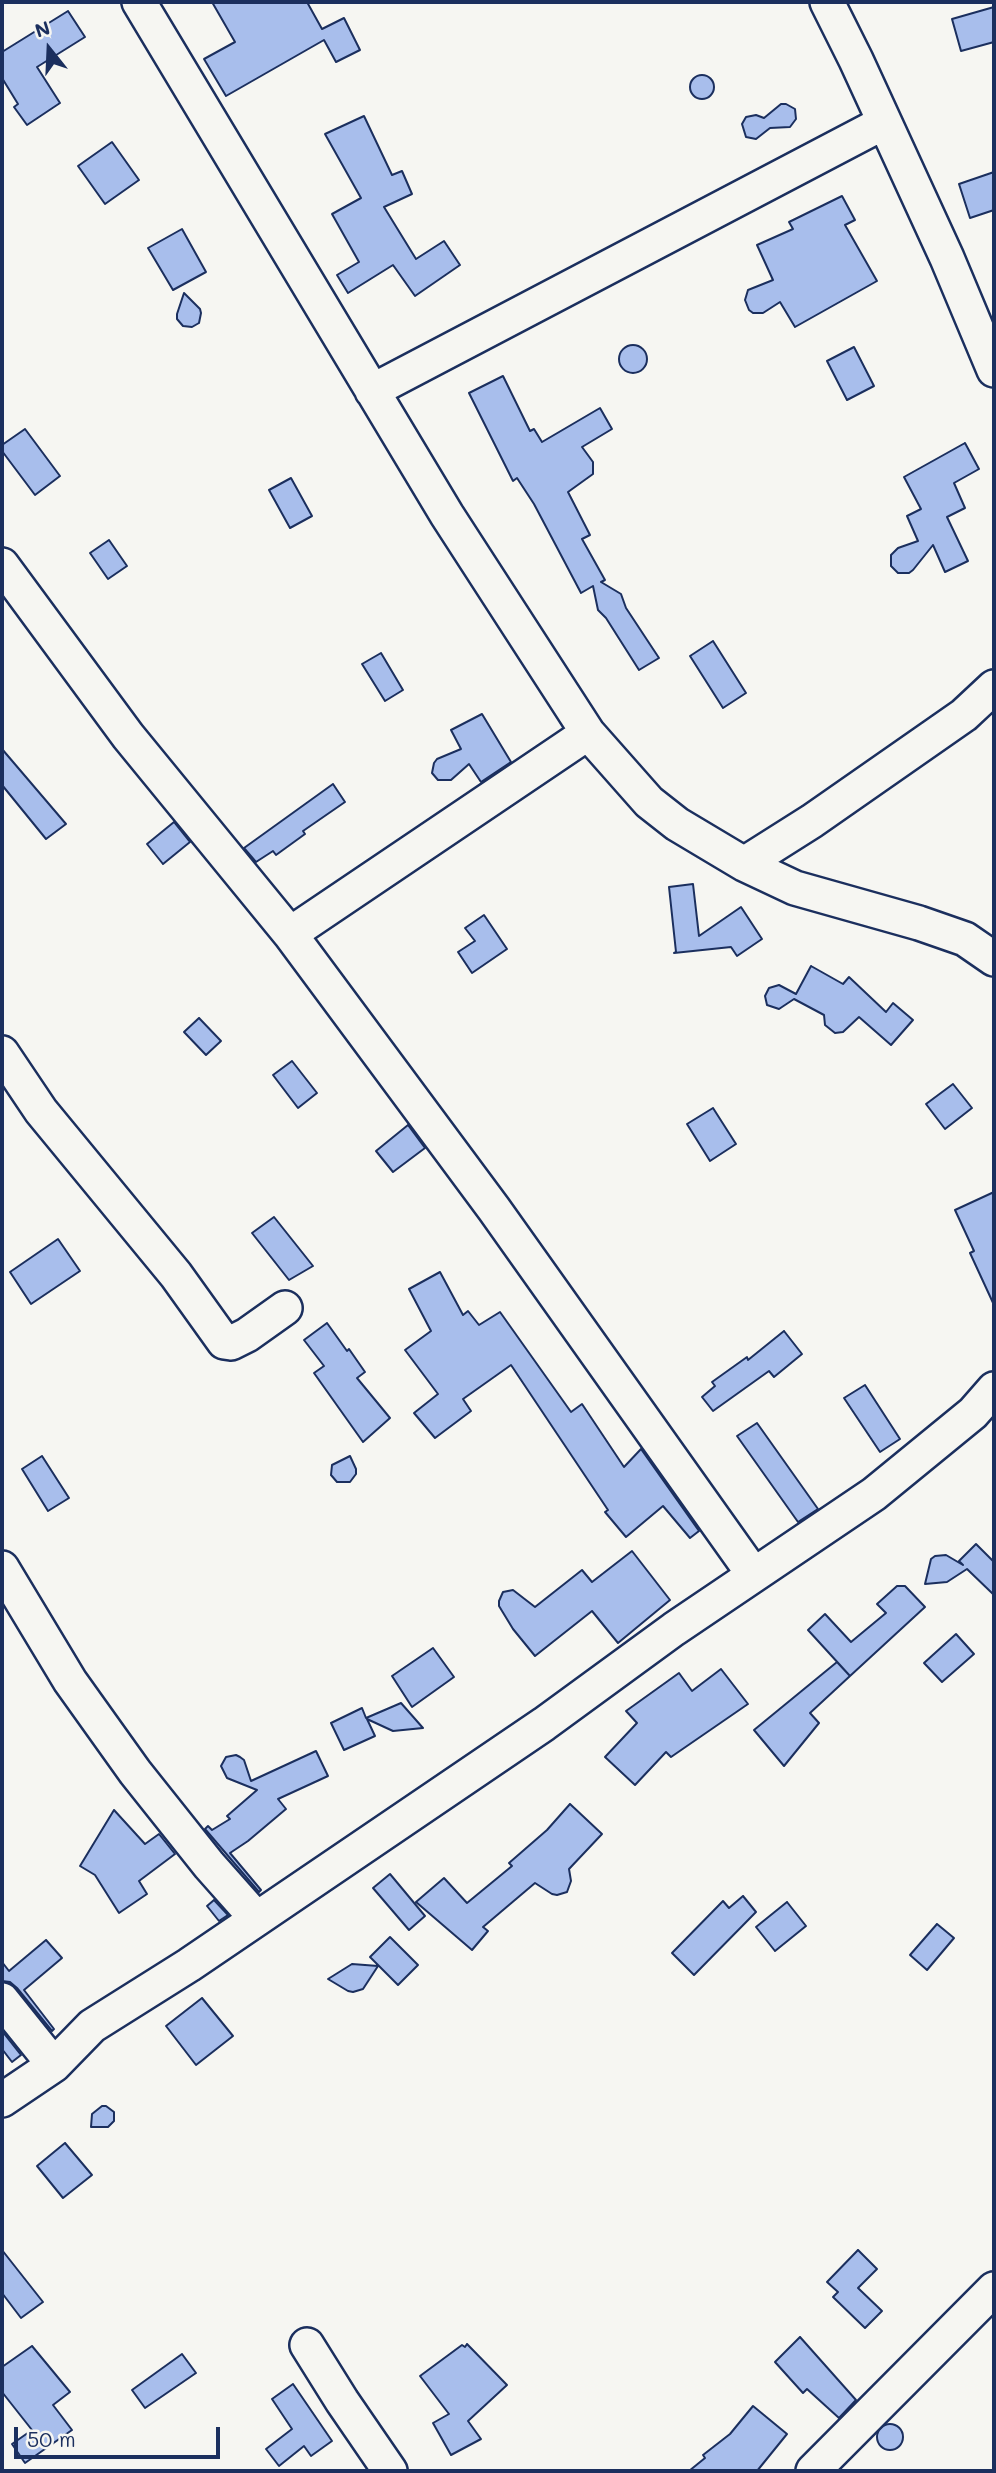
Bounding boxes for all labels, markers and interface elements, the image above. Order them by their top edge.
north arrow [14,14,84,84]
text: N [32,14,53,43]
scale bar [18,2414,224,2458]
text: 50 m [27,2425,76,2452]

